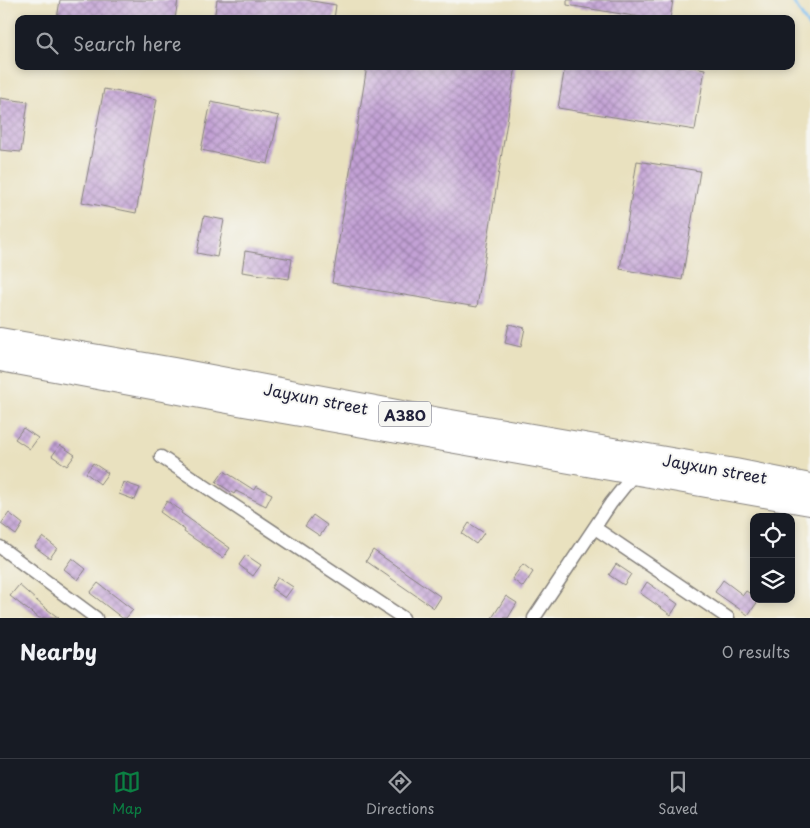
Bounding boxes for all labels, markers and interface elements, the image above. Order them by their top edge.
search box [15,15,795,70]
icon: search [33,29,61,57]
text: Search here [73,29,182,57]
street label: Jayxun street [262,376,371,420]
road number: A380 [379,402,431,426]
street label: Jayxun street [661,447,770,489]
map controls [750,513,795,603]
button: locate [750,513,795,558]
button: layers [750,558,795,603]
text: Nearby [20,635,97,667]
text: 0 results [722,639,790,663]
tab: Map [112,768,142,819]
tab: Directions [366,768,434,819]
tab: Saved [658,768,698,819]

